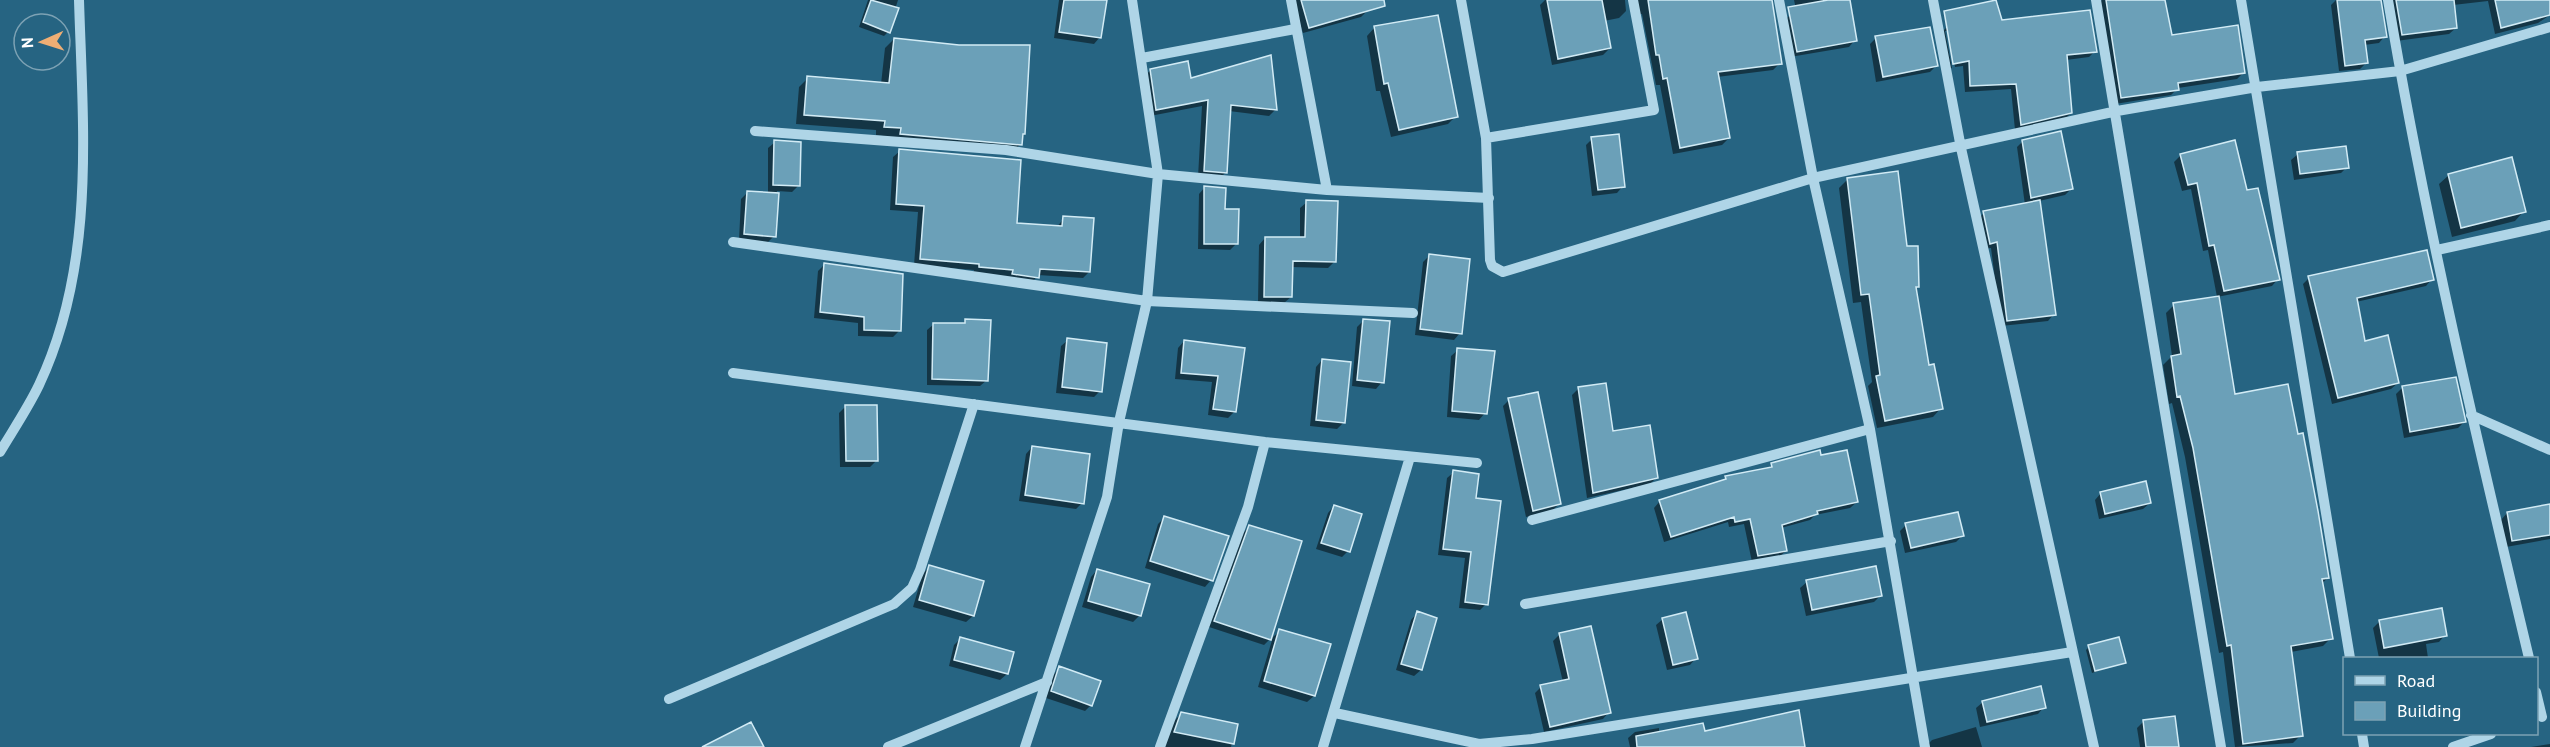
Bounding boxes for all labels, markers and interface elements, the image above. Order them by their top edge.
north arrow [12,12,72,72]
text: N [17,37,37,49]
legend [2343,657,2538,735]
text: Road [2397,669,2435,692]
text: Building [2397,699,2461,722]

